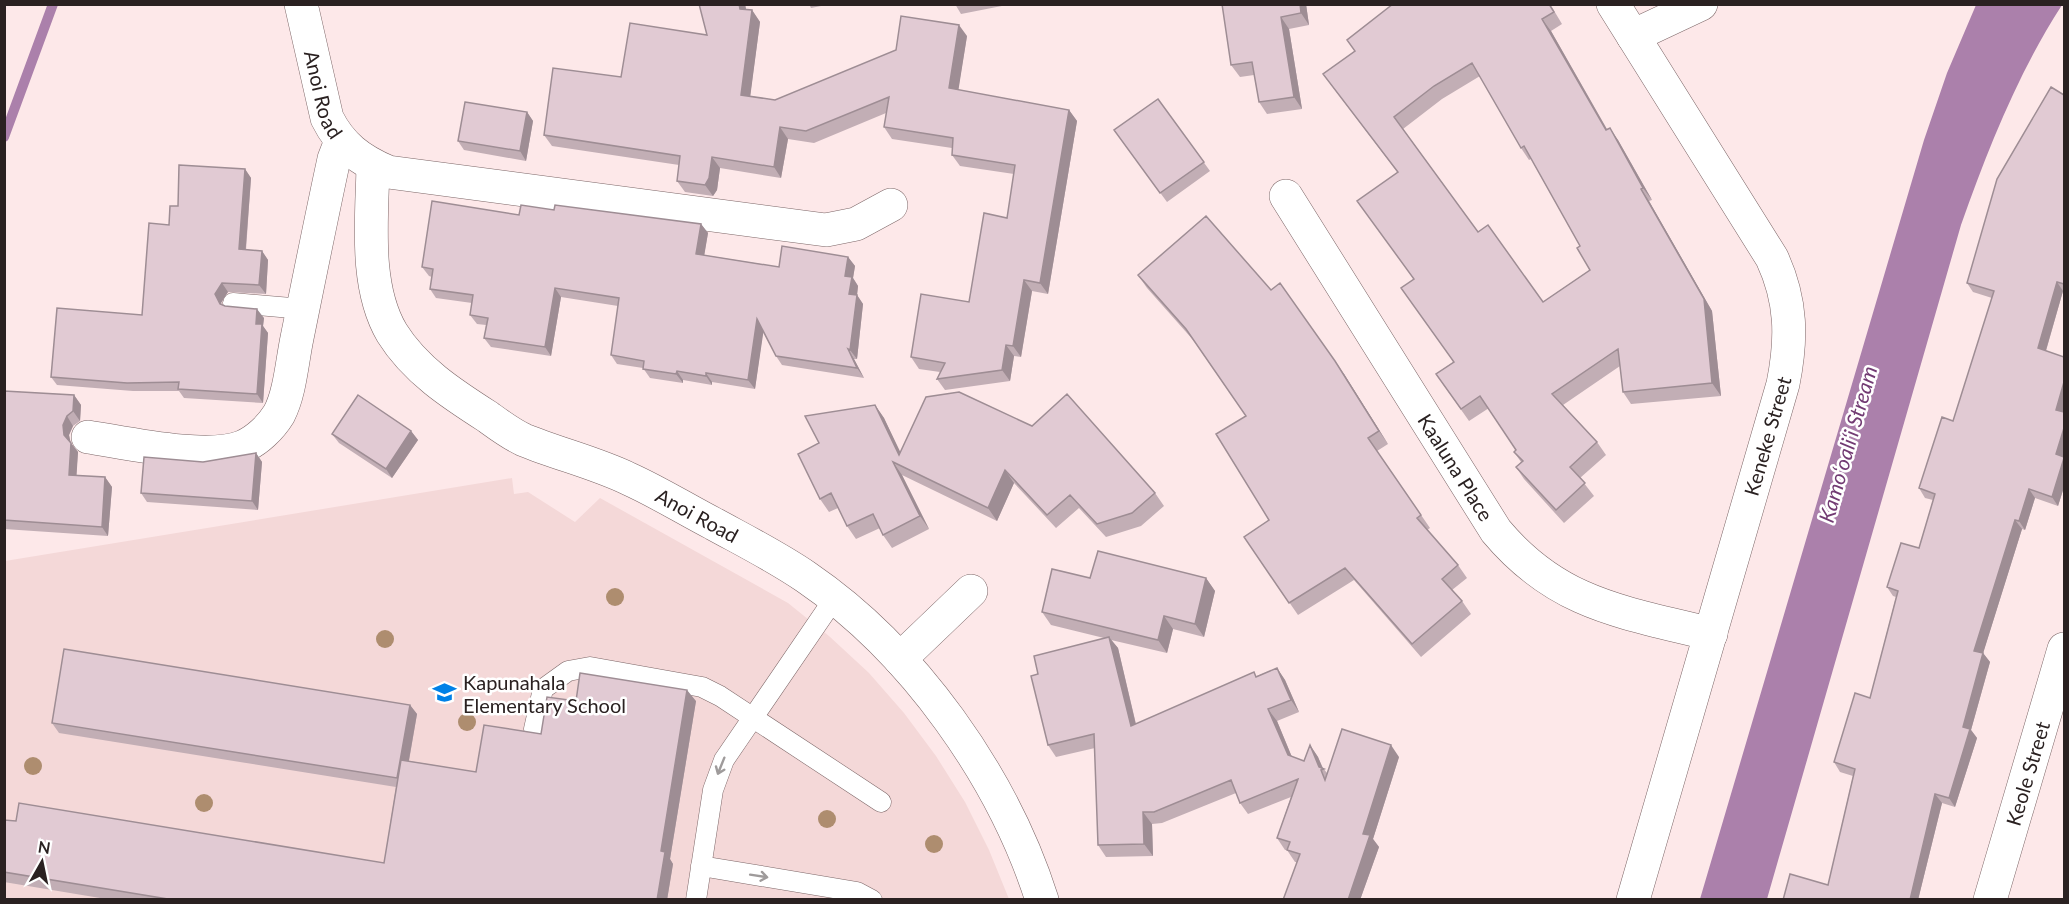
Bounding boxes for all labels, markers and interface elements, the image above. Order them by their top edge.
street label: Anoi Road [300,48,348,143]
water label: Kamoʻoaliʻi Stream [1813,363,1881,525]
street label: Keneke Street [1739,374,1795,498]
street label: Kaaluna Place [1413,409,1498,525]
street label: Anoi Road [652,483,743,547]
place label: Kapunahala Elementary School [463,670,626,717]
school or university icon: Kapunahala Elementary School [432,680,458,706]
street label: Keole Street [2001,718,2054,828]
one-way arrow [715,757,726,775]
north arrow [12,832,72,892]
text: N [37,836,52,857]
one-way arrow [749,870,768,881]

